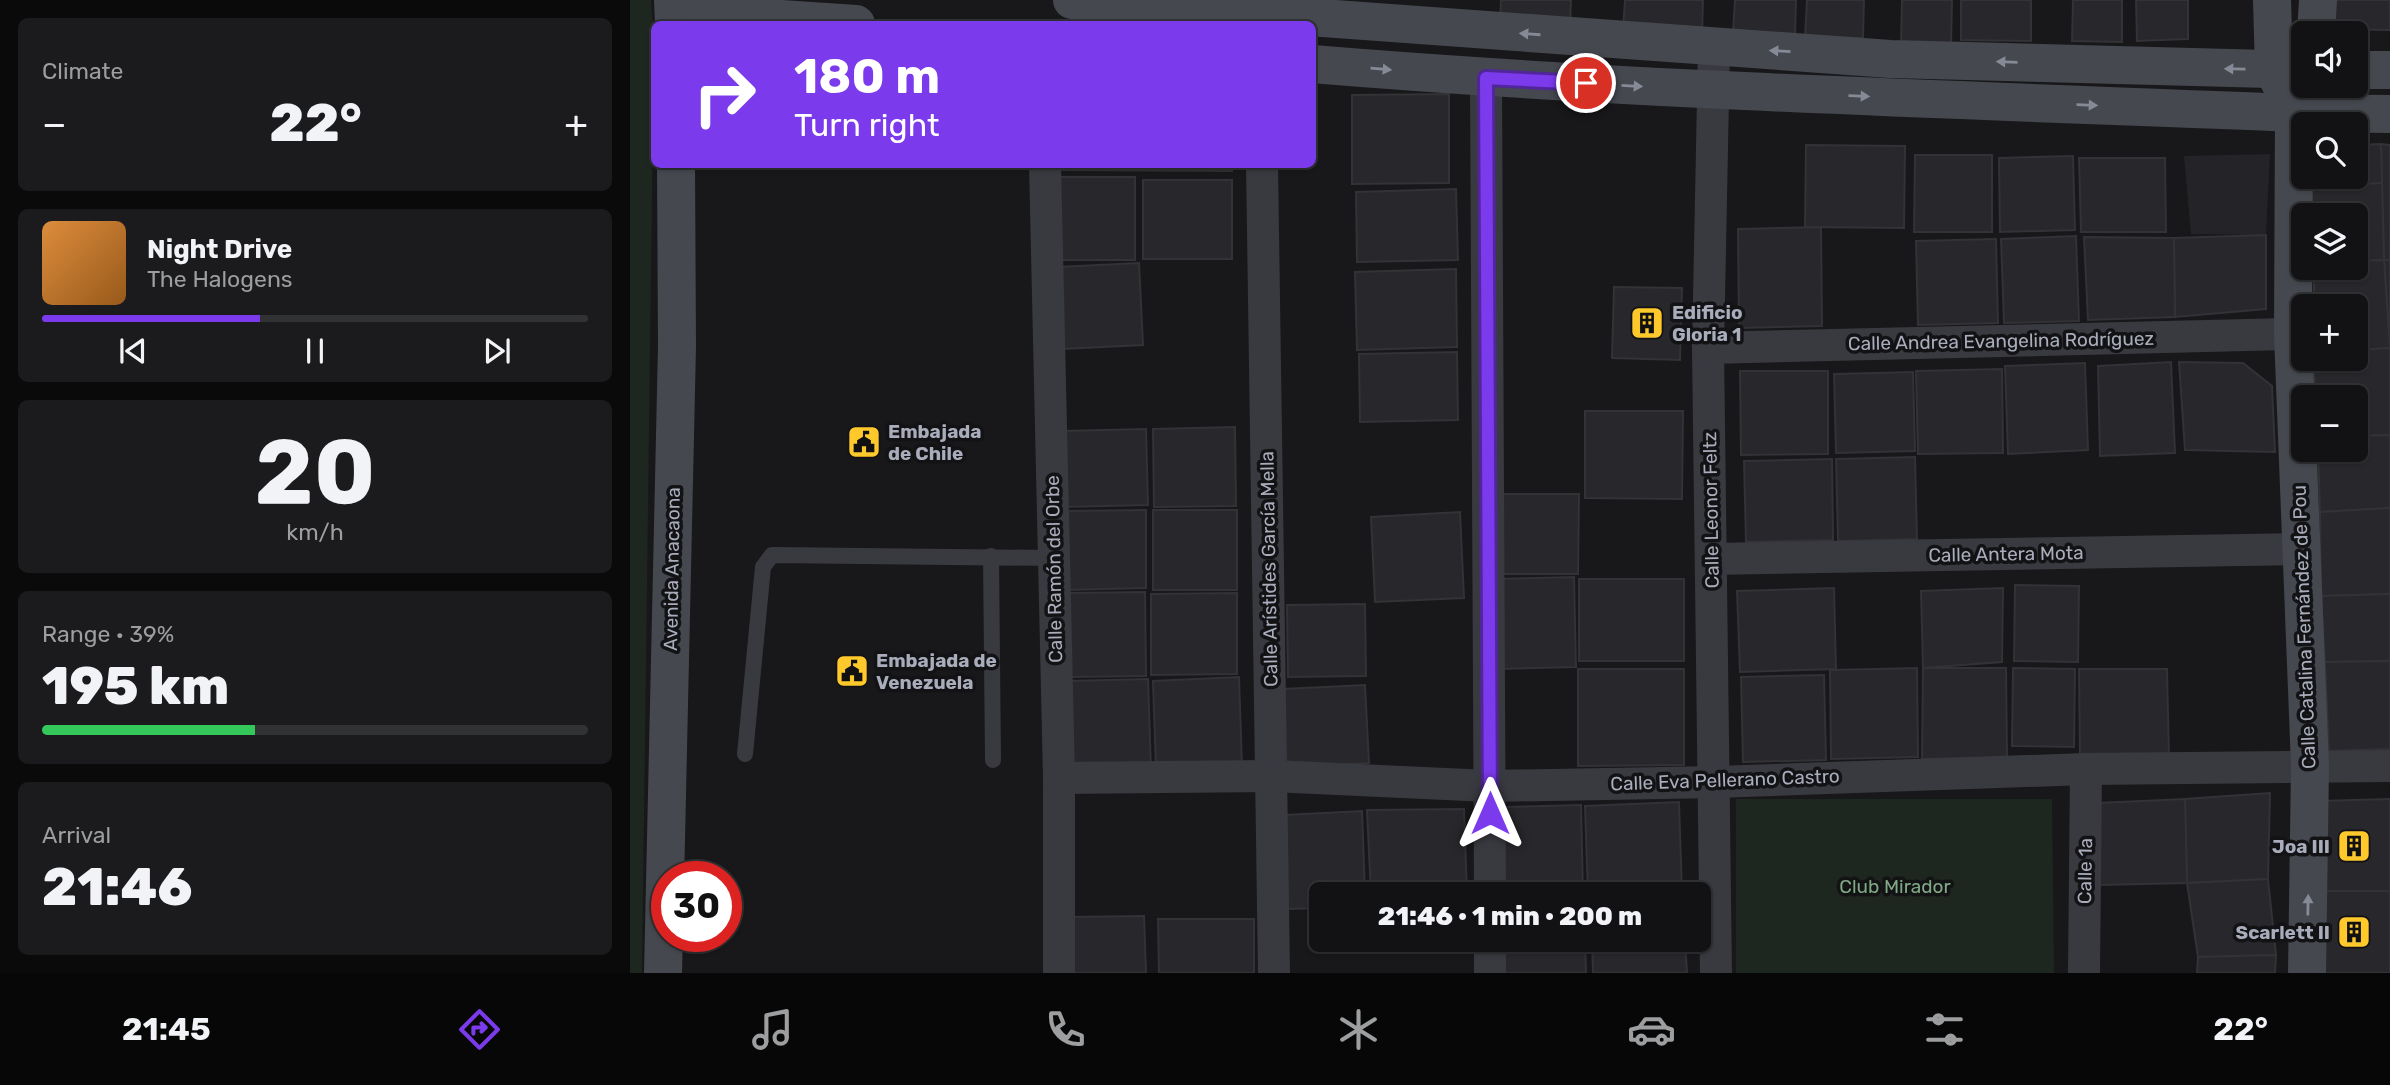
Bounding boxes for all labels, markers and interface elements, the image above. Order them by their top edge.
map controls [2291,21,2368,462]
button: sound [2291,21,2368,98]
one-way arrow [1519,28,1541,39]
one-way arrow [1769,45,1791,56]
text: 180 m [794,47,940,105]
icon: right [679,49,770,140]
pin [1556,53,1616,113]
text: Climate [42,57,123,85]
one-way arrow [1996,57,2018,68]
one-way arrow [2224,63,2246,74]
one-way arrow [1370,64,1392,75]
icon: arrive [1567,64,1605,102]
one-way arrow [1621,81,1643,92]
one-way arrow [1848,90,1870,101]
text: 22° [269,92,362,154]
one-way arrow [2076,99,2098,110]
text: − [42,101,67,147]
text: + [564,101,588,147]
text: Turn right [794,106,939,144]
button: search [2291,112,2368,189]
button: layers [2291,203,2368,280]
text: Night Drive [147,234,292,265]
text: The Halogens [147,265,293,293]
button: + [2291,294,2368,371]
place label: Edificio Gloria 1 [1672,301,1743,346]
building icon: Edificio Gloria 1 [1628,304,1666,342]
street label: Calle Andrea Evangelina Rodríguez [1848,327,2154,355]
icon: previous [114,332,152,370]
icon: pause [296,332,334,370]
icon: next [478,332,516,370]
button: − [2291,385,2368,462]
text: 20 [254,418,376,526]
place label: Embajada de Chile [888,420,982,465]
public building icon: Embajada de Chile [845,423,883,461]
street label: Calle Leonor Feltz [1698,431,1724,589]
street label: Calle Arístides García Mella [1255,451,1283,687]
street label: Calle Ramón del Orbe [1041,475,1067,663]
street label: Calle Catalina Fernández de Pou [2288,485,2320,769]
street label: Avenida Anacaona [659,487,685,651]
text: km/h [286,518,344,546]
street label: Calle Antera Mota [1928,541,2084,567]
text: Range · 39% [42,620,174,648]
place label: Embajada de Venezuela [876,649,997,694]
public building icon: Embajada de Venezuela [833,652,871,690]
text: 195 km [42,655,229,717]
street label: Calle Eva Pellerano Castro [1610,765,1840,795]
position arrow [1453,776,1527,850]
text: Arrival [42,821,111,849]
building icon: Joa III [2335,827,2373,865]
place label: Joa III [2272,835,2330,858]
street label: Calle 1a [2073,838,2097,904]
text: 21:46 [42,856,192,918]
speed limit sign: 30 [651,861,742,952]
park label: Club Mirador [1839,875,1951,898]
one-way arrow [2302,894,2314,916]
text: 21:46 · 1 min · 200 m [1378,901,1642,932]
building icon: Scarlett II [2335,913,2373,951]
place label: Scarlett II [2236,921,2330,944]
icon: directions [455,1005,504,1054]
icon: music [748,1005,797,1054]
icon: phone [1041,1005,1090,1054]
icon: climate [1334,1005,1383,1054]
icon: car [1627,1005,1676,1054]
icon: filters [1920,1005,1969,1054]
text: 21:45 [122,1010,211,1048]
text: 22° [2213,1010,2268,1048]

